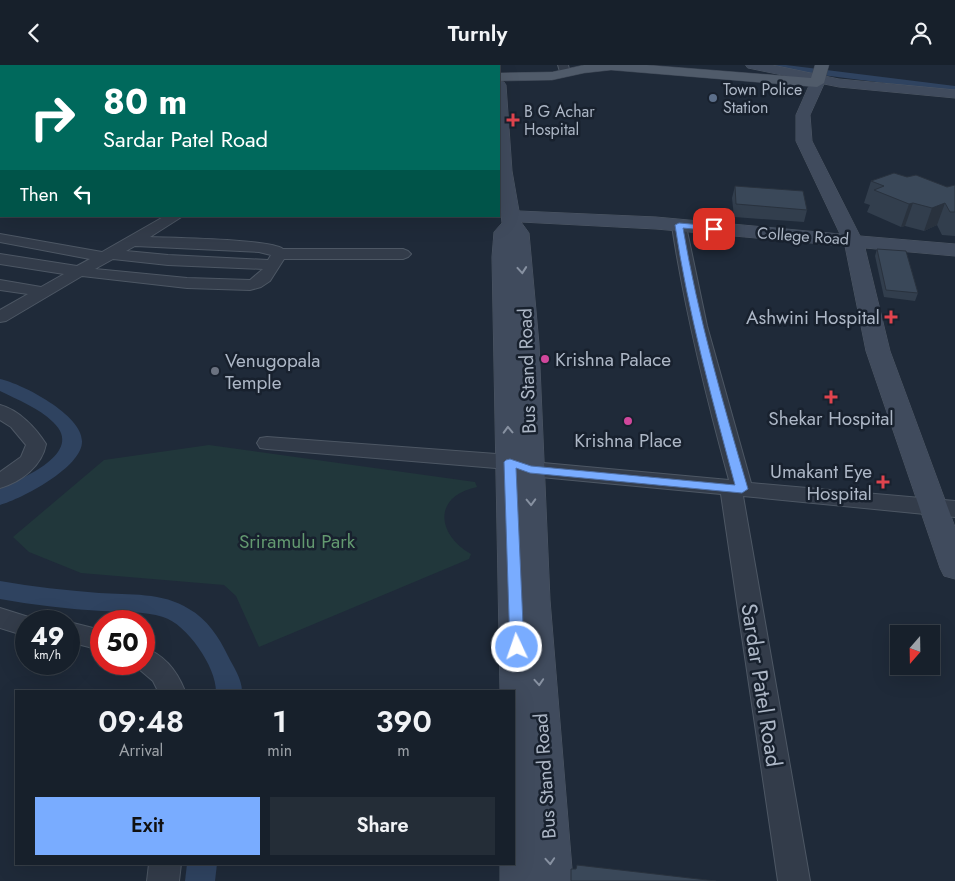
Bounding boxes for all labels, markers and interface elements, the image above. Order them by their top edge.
text: Turnly [448,17,507,49]
icon: back [20,19,48,47]
icon: person [907,19,935,47]
text: 80 m [103,77,187,127]
place label: Town Police Station [723,78,802,119]
icon: right [20,85,85,150]
marker: Town Police Station [707,92,719,104]
place label: B G Achar Hospital [524,100,595,141]
marker: B G Achar Hospital [506,113,520,127]
text: Sardar Patel Road [103,123,268,155]
icon: left [69,180,97,208]
text: Then [20,181,59,208]
pin [693,208,735,250]
icon: arrive [700,215,728,243]
street label: College Road [756,221,850,251]
one-way arrow [516,266,527,274]
place label: Ashwini Hospital [746,304,880,331]
street label: Bus Stand Road [511,308,543,434]
marker: Ashwini Hospital [884,310,898,324]
place label: Krishna Palace [555,346,671,373]
place label: Venugopala Temple [225,347,320,396]
marker: Krishna Palace [539,353,551,365]
marker: Venugopala Temple [209,365,221,377]
marker: Shekar Hospital [824,390,838,404]
place label: Shekar Hospital [768,405,894,432]
marker: Krishna Place [622,415,634,427]
one-way arrow [503,426,514,434]
place label: Krishna Place [574,427,682,454]
place label: Umakant Eye Hospital [770,458,872,507]
marker: Umakant Eye Hospital [876,475,890,489]
one-way arrow [526,498,536,506]
park label: Sriramulu Park [239,528,356,555]
street label: Sardar Patel Road [733,601,791,769]
speed limit sign: 50 [90,610,155,675]
text: 49 [30,618,65,654]
position arrow [490,620,542,672]
north arrow [890,625,940,675]
map controls [890,625,940,675]
text: km/h [34,646,61,664]
one-way arrow [534,678,545,686]
text: 09:48 [98,700,184,743]
text: 1 [272,700,287,743]
text: 390 [375,700,432,743]
street label: Bus Stand Road [527,712,563,840]
text: Arrival [119,739,163,762]
text: min [267,739,292,762]
text: m [397,739,410,762]
button: Exit [35,797,260,855]
button: Share [270,797,495,855]
one-way arrow [545,857,556,865]

